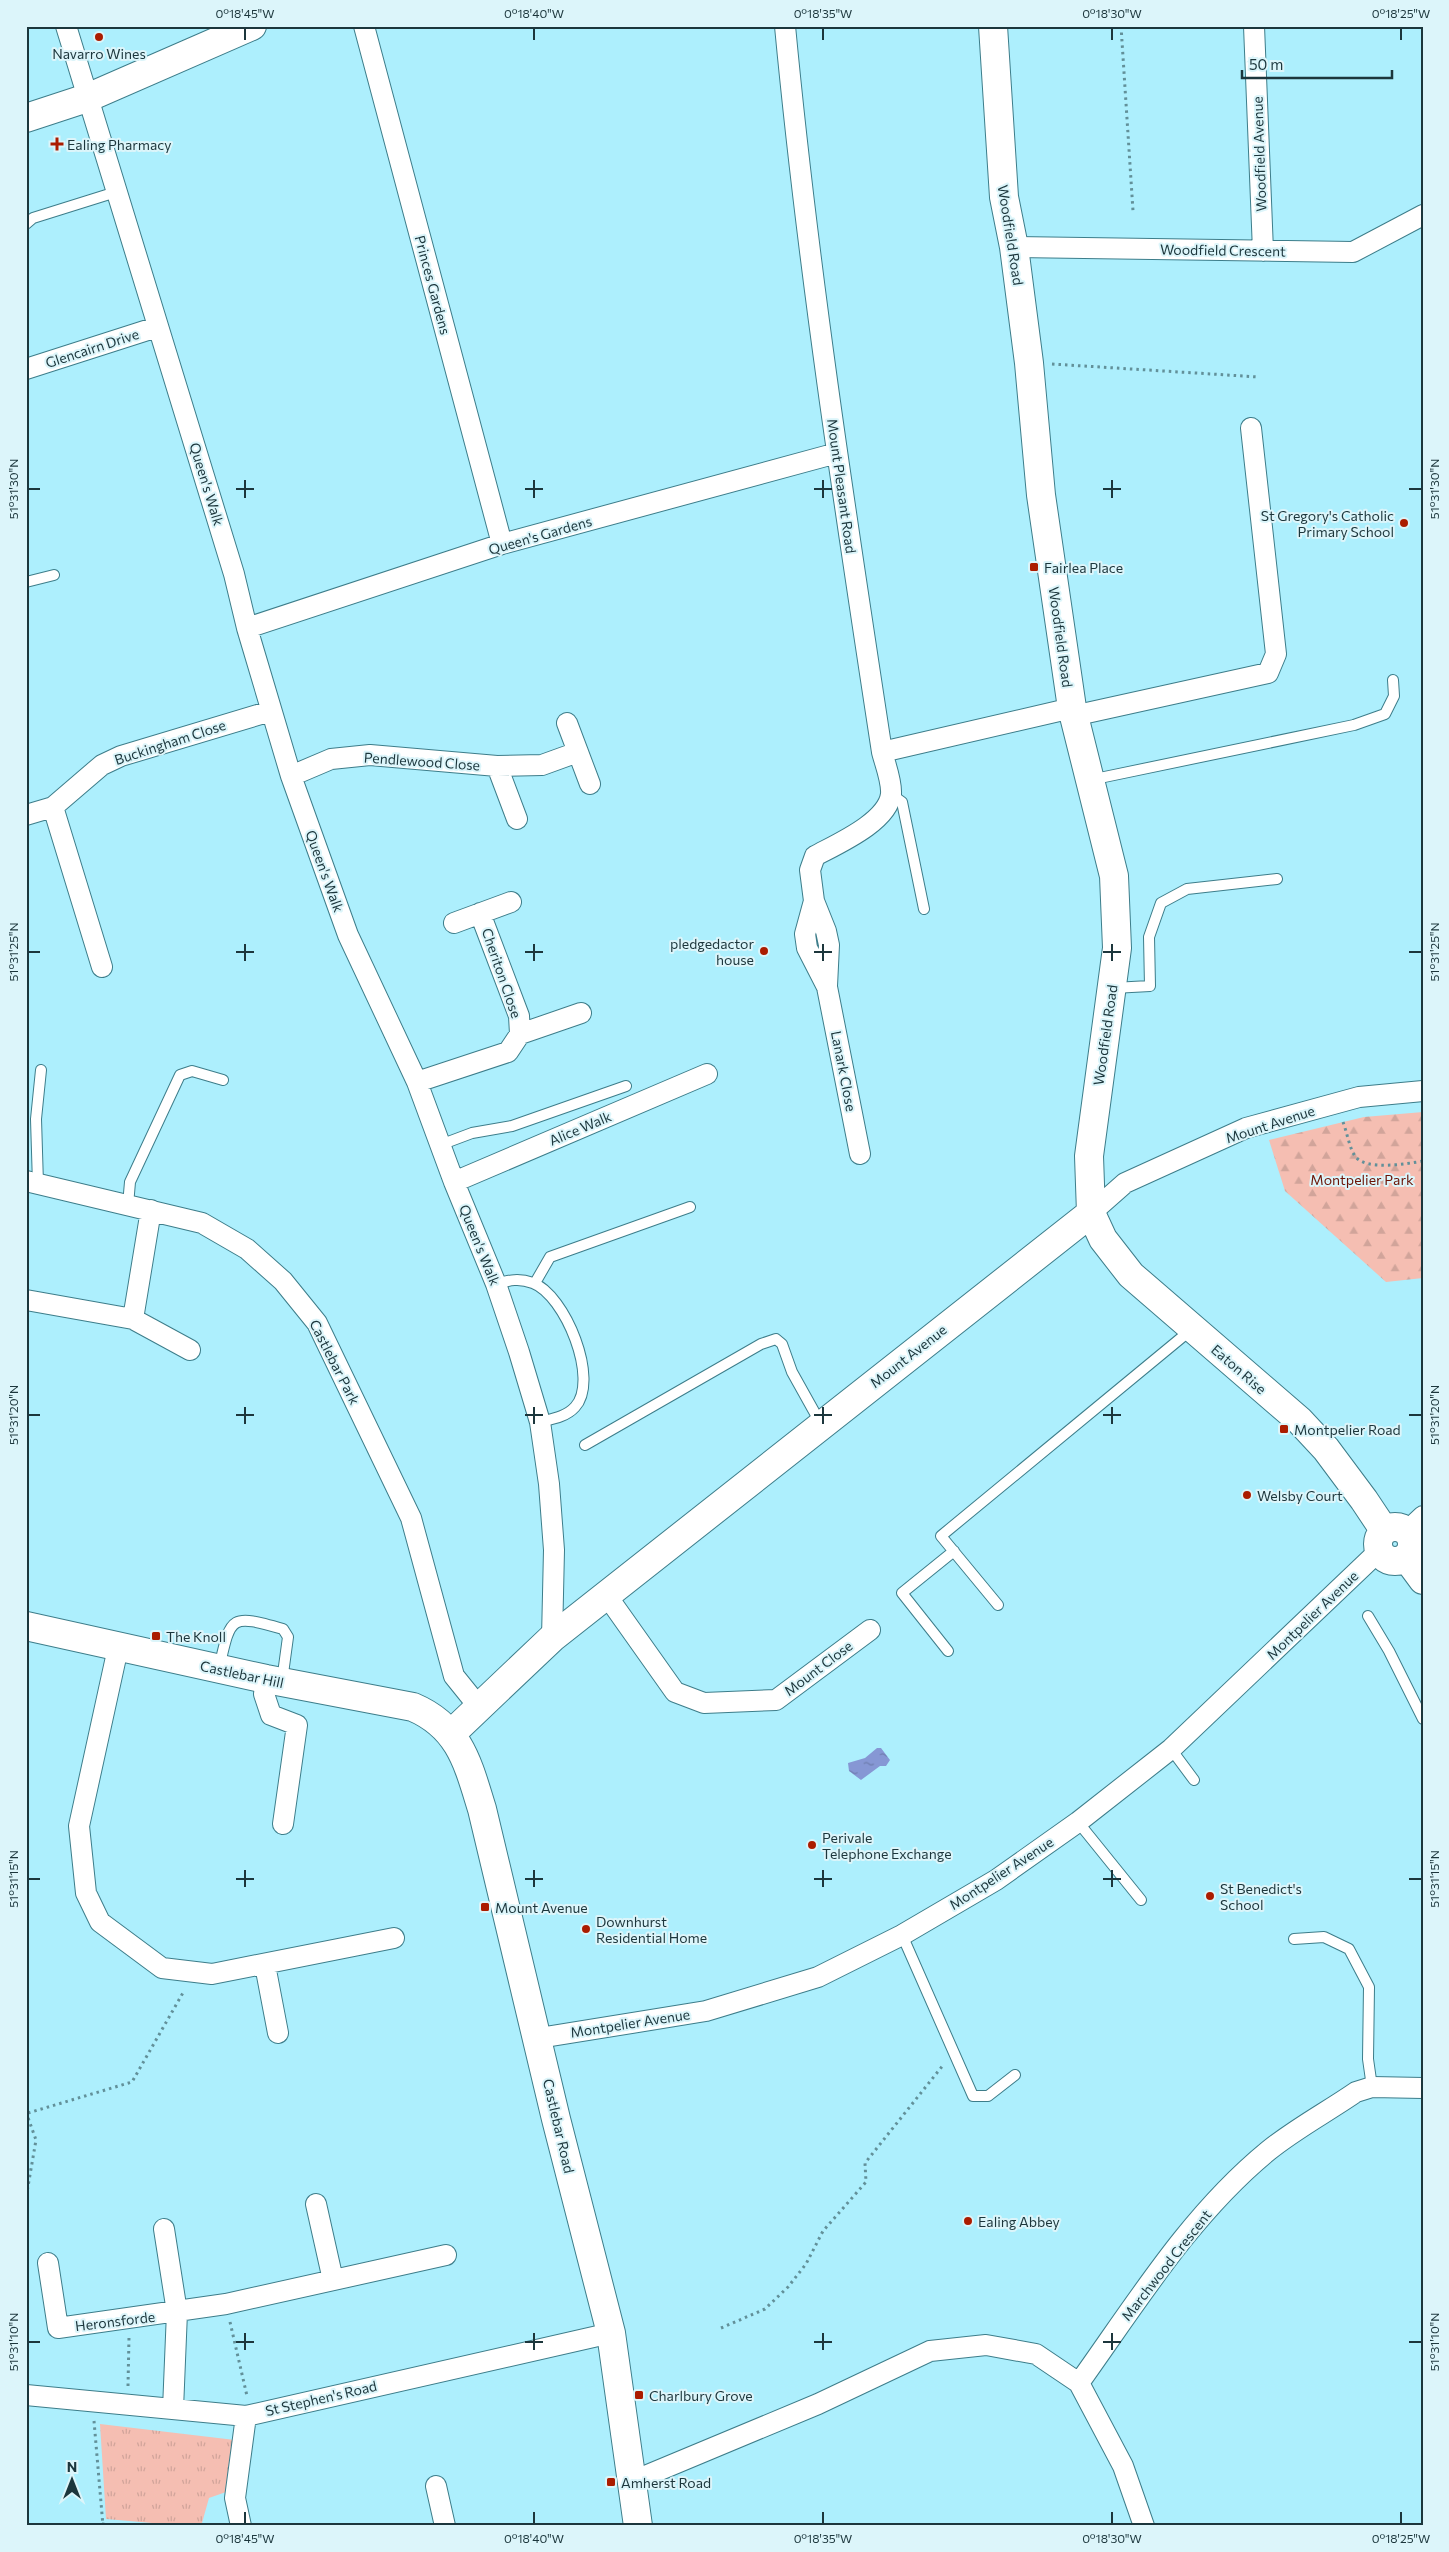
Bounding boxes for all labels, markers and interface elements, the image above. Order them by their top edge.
text: 0°18'45"W [215,6,275,20]
text: 0°18'40"W [504,6,564,20]
text: 0°18'35"W [794,6,852,20]
text: 0°18'30"W [1082,6,1142,20]
text: 0°18'25"W [1372,6,1430,20]
marker: Navarro Wines [93,31,105,43]
place label: Navarro Wines [52,45,146,62]
scale bar [1242,48,1392,80]
text: 50 m [1249,55,1283,73]
street label: Woodfield Avenue [1248,96,1270,212]
place label: Ealing Pharmacy [67,136,172,153]
marker: Ealing Pharmacy [51,138,63,150]
street label: Woodfield Road [995,183,1027,287]
street label: Princes Gardens [412,233,454,337]
street label: Woodfield Crescent [1160,240,1286,260]
street label: Glencairn Drive [43,325,141,371]
street label: Mount Pleasant Road [824,418,860,554]
street label: Queen's Walk [186,440,228,528]
text: 51°31'30"N [6,459,20,519]
text: 51°31'30"N [1427,459,1441,519]
place label: St Gregory's Catholic Primary School [1261,507,1394,540]
street label: Queen's Gardens [486,512,594,558]
marker: St Gregory's Catholic Primary School [1398,517,1410,529]
place label: Fairlea Place [1044,559,1123,576]
marker: Fairlea Place [1028,561,1040,573]
street label: Woodfield Road [1046,585,1076,689]
street label: Buckingham Close [112,716,228,768]
street label: Pendlewood Close [363,748,481,774]
street label: Queen's Walk [302,828,348,915]
text: 51°31'25"N [6,922,20,982]
text: 51°31'25"N [1427,922,1441,982]
street label: Cheriton Close [479,926,525,1020]
place label: pledgedactor house [670,935,754,968]
marker: pledgedactor house [758,945,770,957]
street label: Woodfield Road [1090,983,1120,1087]
street label: Lanark Close [828,1029,860,1113]
street label: Mount Avenue [1223,1102,1317,1146]
street label: Alice Walk [546,1107,614,1149]
park label: Montpelier Park [1310,1171,1414,1188]
street label: Queen's Walk [456,1202,504,1288]
street label: Castlebar Park [306,1317,364,1408]
street label: Mount Avenue [866,1321,950,1391]
street label: Eaton Rise [1208,1341,1270,1397]
text: 51°31'20"N [6,1385,20,1445]
text: 51°31'20"N [1427,1385,1441,1445]
place label: Montpelier Road [1294,1421,1401,1438]
marker: Montpelier Road [1278,1423,1290,1435]
place label: Welsby Court [1257,1487,1343,1504]
marker: Welsby Court [1241,1489,1253,1501]
street label: Montpelier Avenue [1263,1567,1361,1663]
place label: The Knoll [166,1628,226,1645]
marker: The Knoll [150,1630,162,1642]
street label: Mount Close [780,1637,856,1699]
street label: Castlebar Hill [199,1657,285,1691]
place label: Perivale Telephone Exchange [822,1829,952,1862]
street label: Montpelier Avenue [946,1833,1056,1913]
marker: Perivale Telephone Exchange [806,1839,818,1851]
text: 51°31'15"N [6,1850,20,1908]
text: 51°31'15"N [1427,1850,1441,1908]
place label: St Benedict's School [1220,1880,1302,1913]
marker: St Benedict's School [1204,1890,1216,1902]
place label: Mount Avenue [495,1899,588,1916]
marker: Mount Avenue [479,1901,491,1913]
place label: Downhurst Residential Home [596,1913,707,1946]
marker: Downhurst Residential Home [580,1923,592,1935]
street label: Montpelier Avenue [569,2005,691,2041]
street label: Castlebar Road [540,2077,578,2175]
street label: Marchwood Crescent [1117,2206,1215,2324]
place label: Ealing Abbey [978,2213,1060,2230]
marker: Ealing Abbey [962,2215,974,2227]
street label: Heronsforde [74,2308,156,2334]
text: 51°31'10"N [6,2313,20,2371]
text: 51°31'10"N [1427,2313,1441,2371]
street label: St Stephen's Road [264,2377,378,2419]
place label: Charlbury Grove [649,2387,753,2404]
marker: Charlbury Grove [633,2389,645,2401]
north arrow [48,2454,98,2504]
text: N [67,2458,77,2475]
place label: Amherst Road [621,2474,711,2491]
marker: Amherst Road [605,2476,617,2488]
text: 0°18'45"W [215,2531,275,2545]
text: 0°18'40"W [504,2531,564,2545]
text: 0°18'35"W [794,2531,852,2545]
text: 0°18'30"W [1082,2531,1142,2545]
text: 0°18'25"W [1372,2531,1430,2545]

